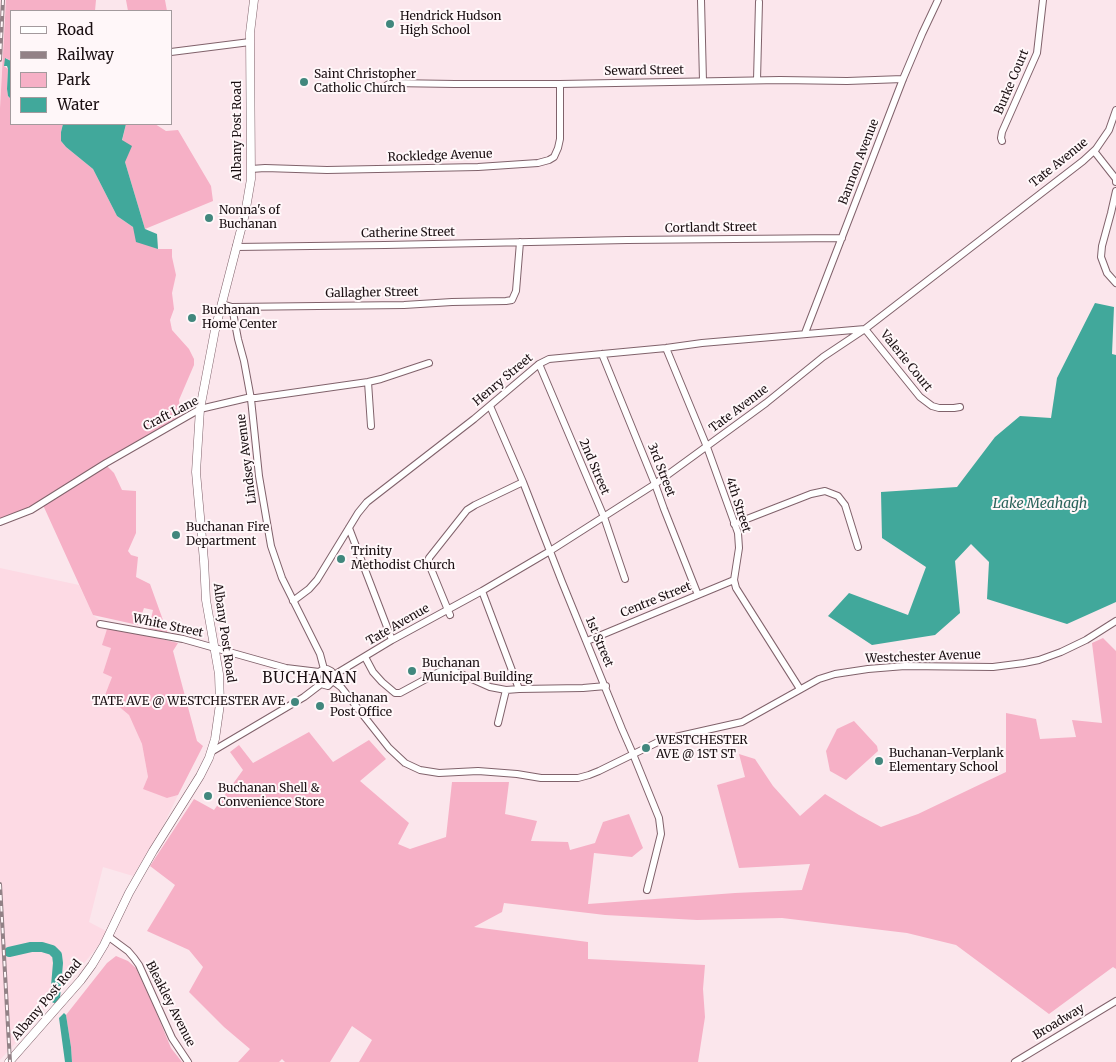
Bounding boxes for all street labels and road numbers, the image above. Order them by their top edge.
street label: Burke Court [992,47,1032,117]
street label: Seward Street [604,63,684,79]
street label: Albany Post Road [231,81,245,181]
street label: Bannon Avenue [836,117,882,207]
street label: Tate Avenue [1027,135,1091,191]
street label: Rockledge Avenue [387,147,493,165]
street label: Cortlandt Street [665,220,757,236]
street label: Catherine Street [361,225,455,241]
street label: Gallagher Street [325,285,419,301]
street label: Valerie Court [877,328,935,394]
street label: Henry Street [470,351,536,409]
street label: Tate Avenue [707,382,771,436]
street label: Craft Lane [141,394,201,434]
street label: Lindsey Avenue [234,413,260,505]
street label: 2nd Street [576,437,612,497]
street label: 3rd Street [644,441,678,499]
street label: 4th Street [722,476,754,534]
street label: Centre Street [619,579,693,621]
street label: Albany Post Road [210,582,238,684]
street label: Tate Avenue [364,601,432,649]
street label: White Street [131,612,205,640]
street label: 1st Street [582,615,616,669]
street label: Westchester Avenue [865,648,981,666]
street label: Albany Post Road [9,957,85,1043]
street label: Bleakley Avenue [142,959,198,1049]
street label: Broadway [1031,1001,1087,1043]

